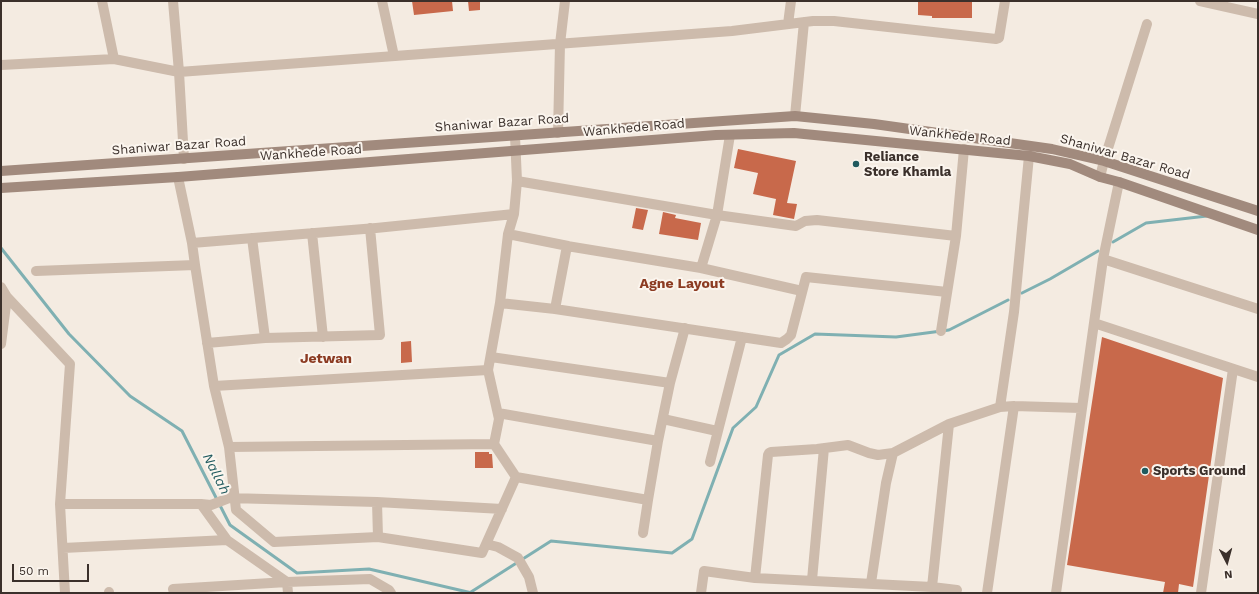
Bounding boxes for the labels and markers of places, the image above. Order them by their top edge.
place label: Reliance Store Khamla [864,149,951,180]
marker: Reliance Store Khamla [851,159,861,169]
place label: Sports Ground [1153,463,1246,479]
marker: Sports Ground [1140,466,1150,476]

